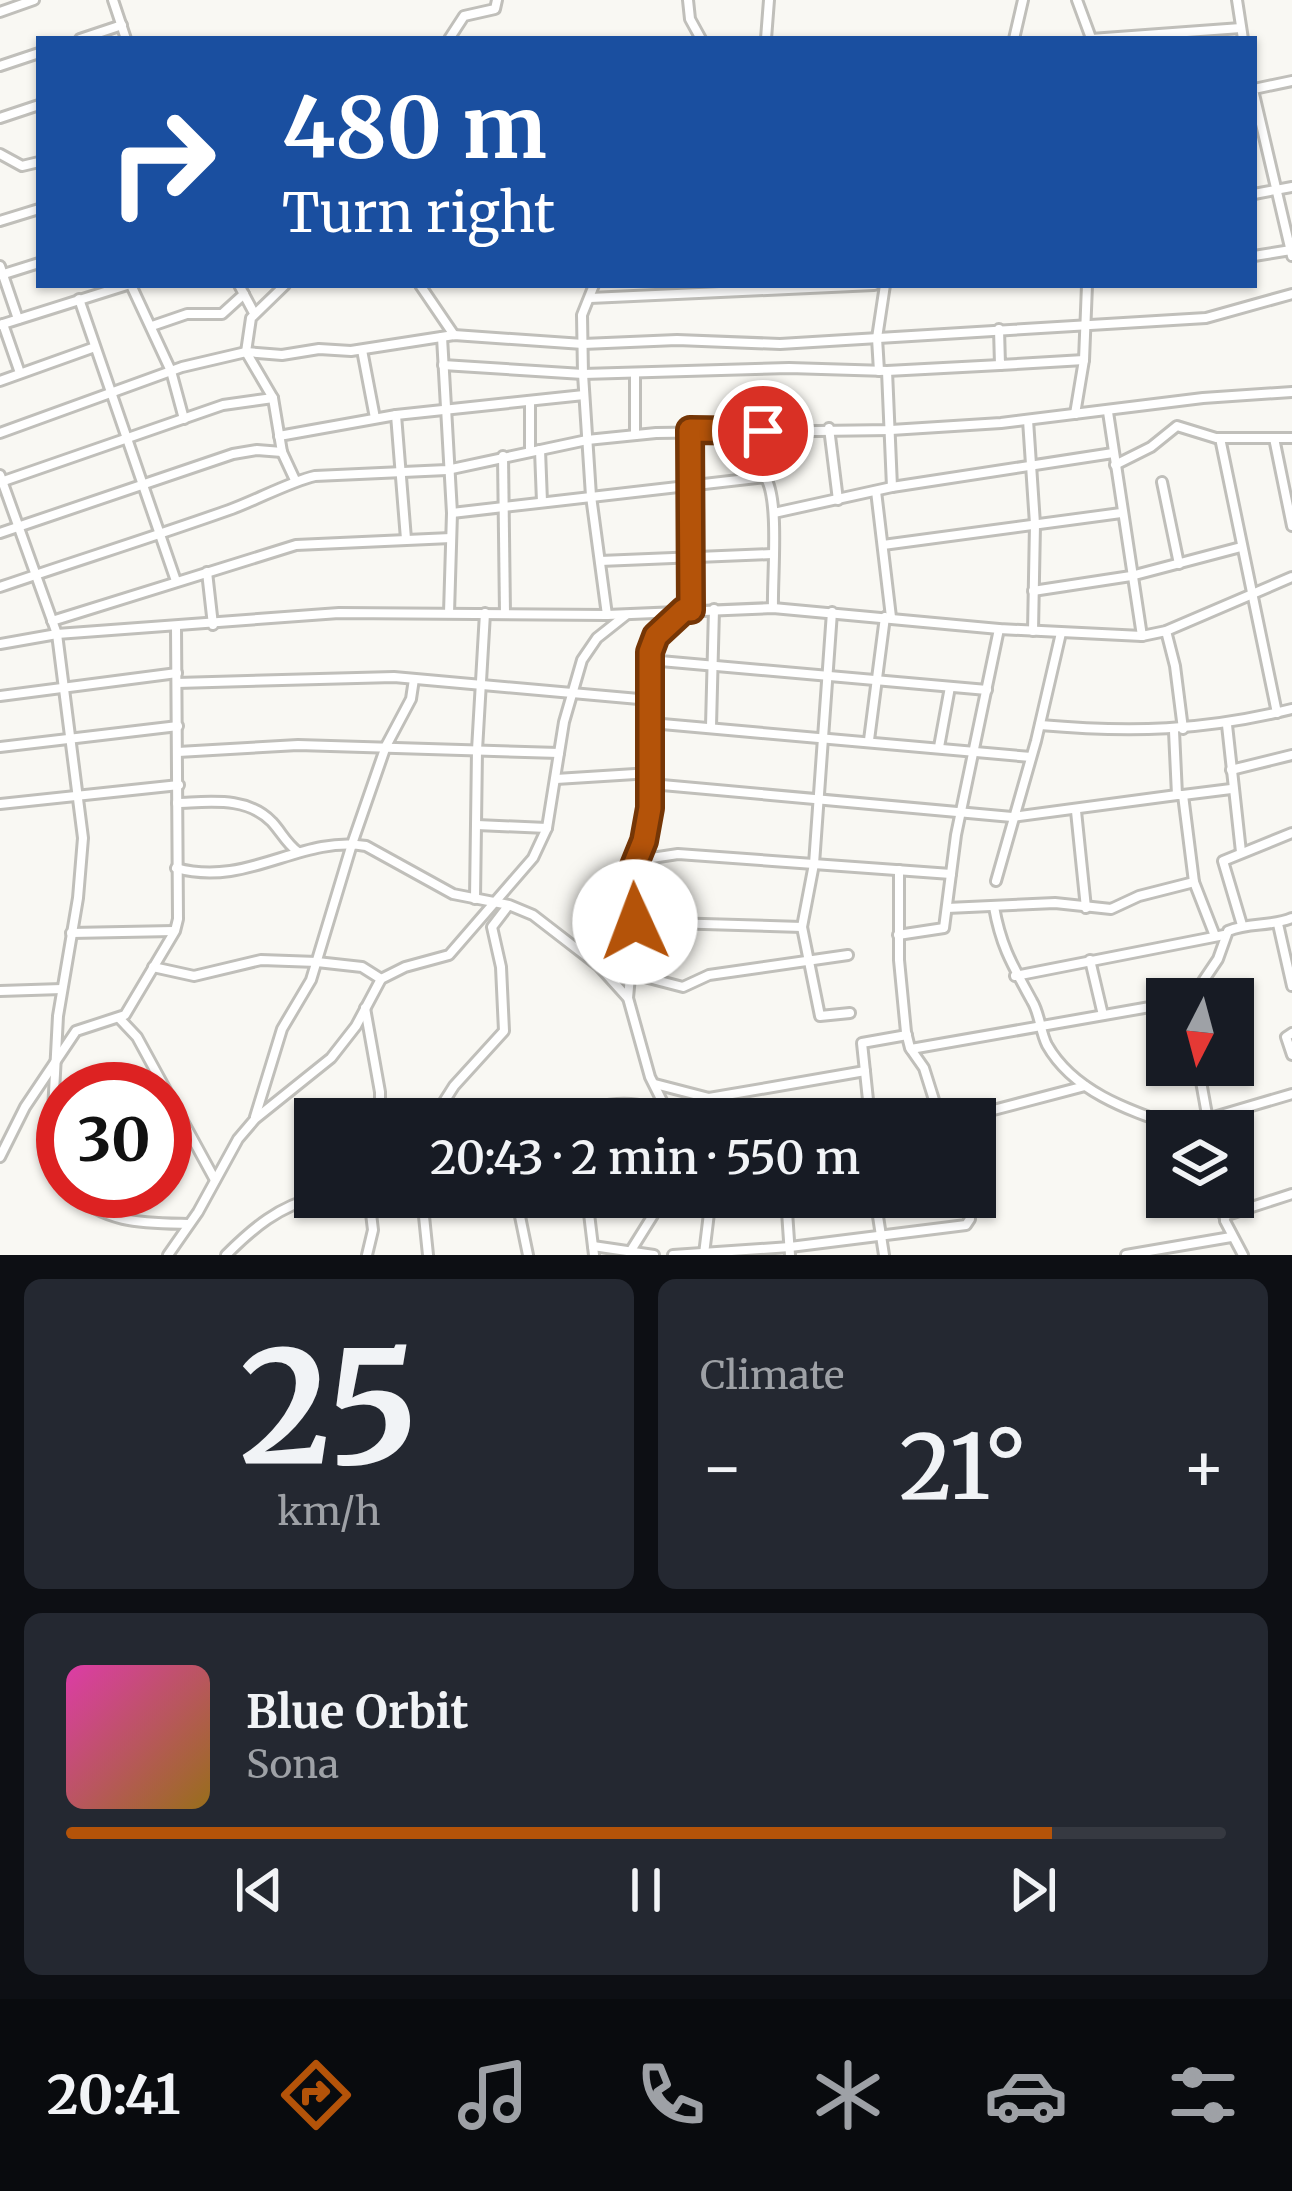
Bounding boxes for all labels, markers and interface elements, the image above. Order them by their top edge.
text: 480 m [282,75,547,181]
icon: right [84,84,240,240]
text: Turn right [282,179,555,247]
pin [712,380,814,482]
icon: arrive [730,398,796,464]
position arrow [572,859,698,985]
north arrow [1146,978,1254,1086]
map controls [1146,978,1254,1218]
speed limit sign: 30 [36,1062,192,1218]
button: layers [1146,1110,1254,1218]
text: 20:43 · 2 min · 550 m [430,1130,860,1186]
text: 25 [239,1310,419,1507]
text: Climate [700,1351,844,1400]
text: 21° [899,1410,1027,1524]
text: − [700,1426,744,1509]
text: + [1182,1426,1226,1509]
text: km/h [277,1487,381,1536]
text: Blue Orbit [246,1684,469,1740]
text: Sona [246,1740,339,1789]
icon: previous [226,1857,292,1923]
icon: pause [613,1857,679,1923]
icon: next [1000,1857,1066,1923]
icon: directions [274,2053,358,2137]
icon: music [451,2053,535,2137]
icon: phone [629,2053,713,2137]
icon: climate [806,2053,890,2137]
icon: car [984,2053,1068,2137]
icon: filters [1161,2053,1245,2137]
text: 20:41 [47,2061,180,2129]

